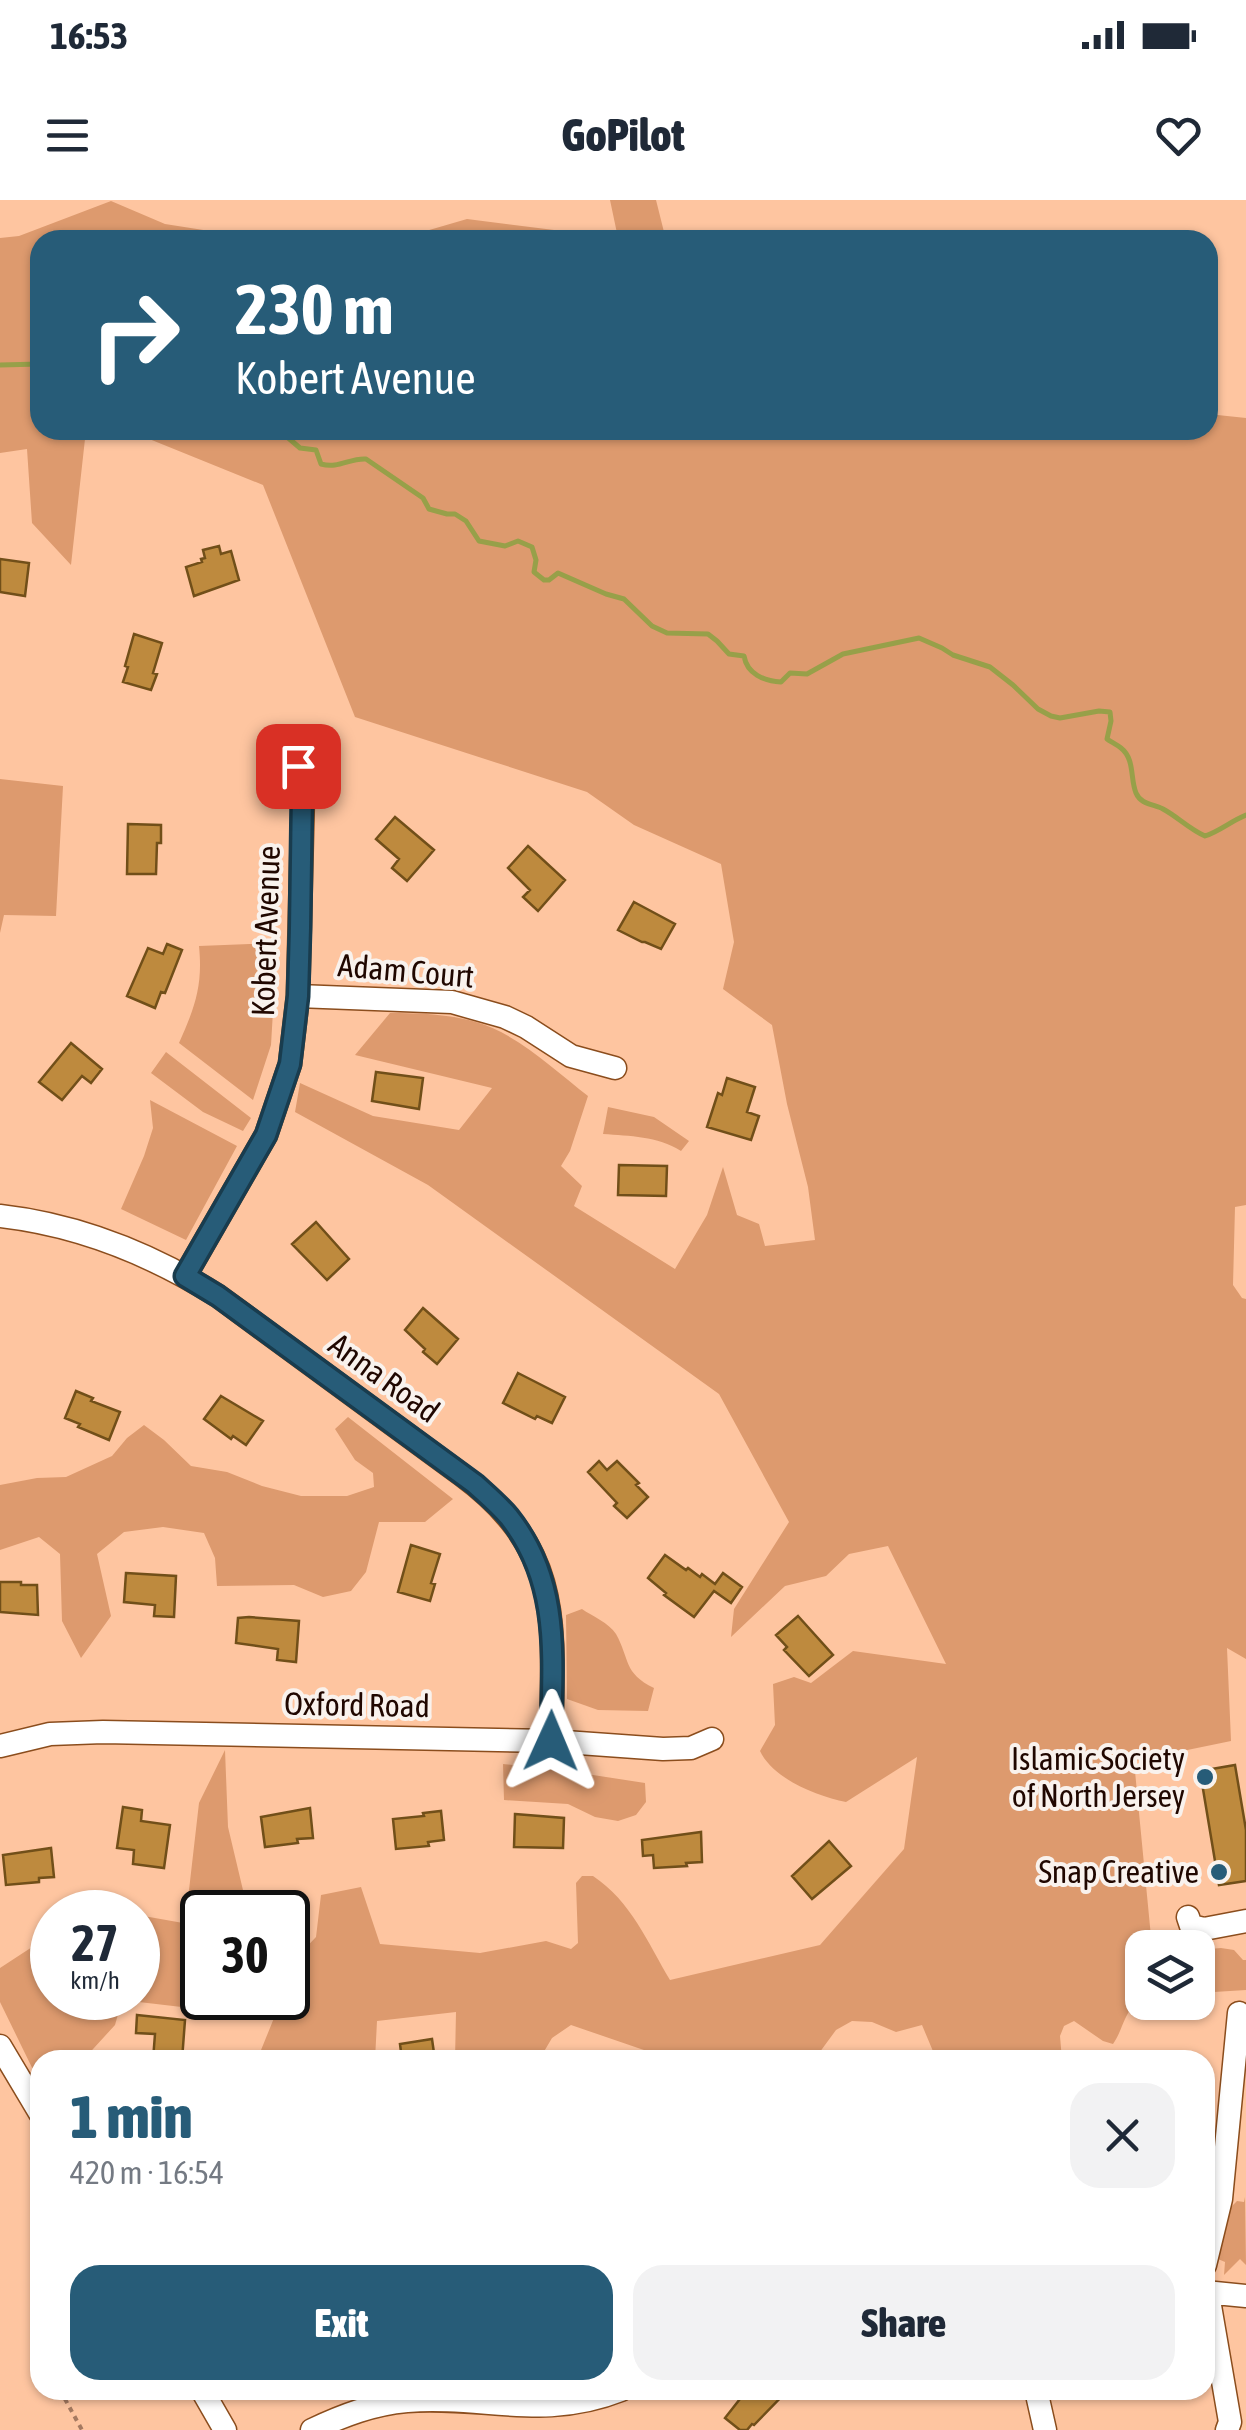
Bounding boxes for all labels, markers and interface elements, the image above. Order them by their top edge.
text: 16:53 [50,14,128,57]
icon: menu [40,108,95,163]
icon: heart [1151,108,1206,163]
text: GoPilot [562,109,684,161]
text: 230 m [235,269,394,349]
icon: right [70,270,200,400]
text: Kobert Avenue [235,352,476,404]
pin [256,724,341,809]
icon: arrive [271,739,326,794]
street label: Kobert Avenue [244,845,287,1017]
street label: Adam Court [336,946,476,995]
street label: Anna Road [322,1325,447,1430]
street label: Oxford Road [284,1685,430,1724]
position arrow [499,1689,603,1793]
place label: Islamic Society of North Jersey [1011,1740,1185,1814]
marker: Islamic Society of North Jersey [1194,1766,1216,1788]
place label: Snap Creative [1038,1853,1199,1890]
marker: Snap Creative [1208,1861,1230,1883]
speed limit sign: 30 [180,1890,310,2020]
text: 27 [71,1914,118,1972]
map controls [1125,1930,1215,2020]
button: layers [1125,1930,1215,2020]
text: km/h [70,1966,120,1994]
text: 1 min [70,2082,193,2151]
button: close [1070,2083,1175,2188]
text: 420 m · 16:54 [70,2154,224,2191]
button: Exit [70,2265,613,2380]
button: Share [633,2265,1175,2380]

